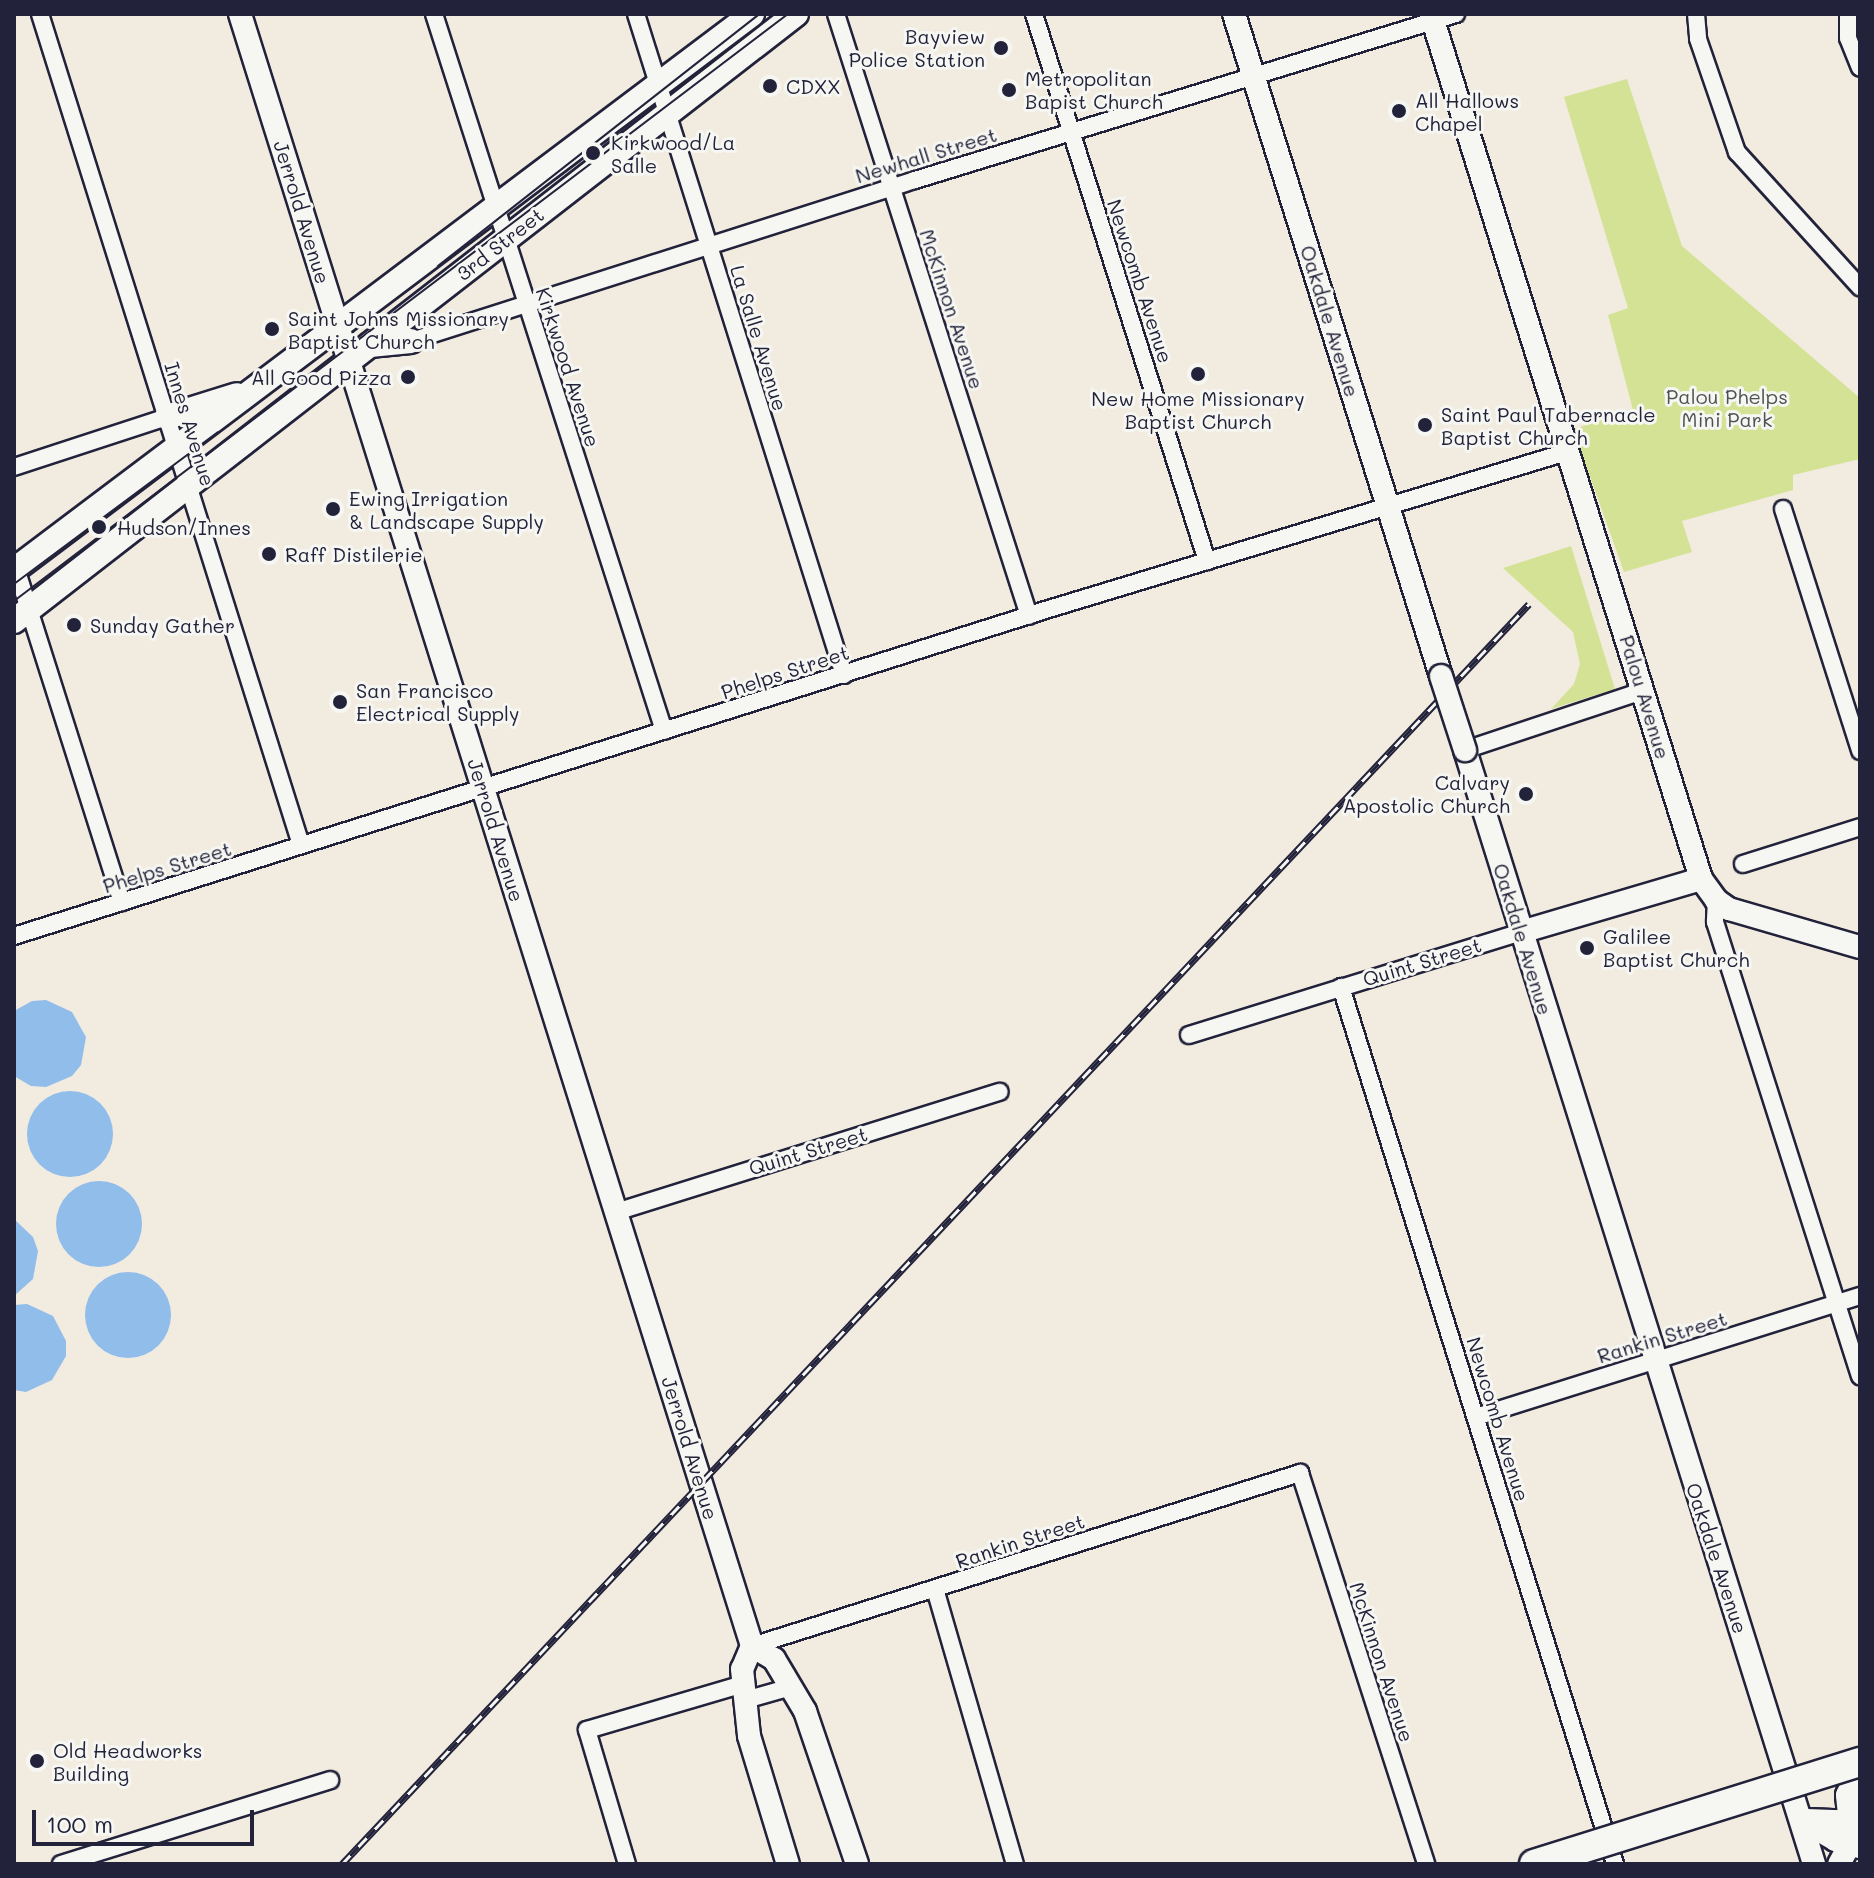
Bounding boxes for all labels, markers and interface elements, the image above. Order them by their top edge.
place label: Bayview Police Station [849,24,985,71]
marker: Bayview Police Station [992,39,1010,57]
place label: Metropolitan Bapist Church [1025,66,1163,113]
place label: CDXX [786,74,841,98]
marker: CDXX [761,77,779,95]
marker: Metropolitan Bapist Church [1000,81,1018,99]
place label: All Hallows Chapel [1415,88,1519,135]
marker: All Hallows Chapel [1390,102,1408,120]
street label: Newhall Street [852,122,1000,188]
place label: Kirkwood/La Salle [611,130,735,177]
street label: Jerrold Avenue [269,137,335,287]
marker: Kirkwood/La Salle [582,142,604,164]
street label: Newcomb Avenue [1102,196,1178,366]
street label: 3rd Street [451,202,549,286]
street label: McKinnon Avenue [915,226,989,392]
street label: Oakdale Avenue [1296,242,1364,400]
street label: La Salle Avenue [725,262,793,414]
street label: Kirkwood Avenue [531,284,605,450]
place label: Saint Johns Missionary Baptist Church [288,306,509,353]
marker: Saint Johns Missionary Baptist Church [263,320,281,338]
street label: Innes Avenue [160,359,220,489]
place label: All Good Pizza [251,365,392,389]
marker: New Home Missionary Baptist Church [1189,365,1207,383]
marker: All Good Pizza [399,368,417,386]
park label: Palou Phelps Mini Park [1666,384,1788,431]
place label: New Home Missionary Baptist Church [1091,386,1305,433]
place label: Saint Paul Tabernacle Baptist Church [1441,402,1656,449]
marker: Saint Paul Tabernacle Baptist Church [1416,416,1434,434]
place label: Ewing Irrigation & Landscape Supply [349,486,544,533]
marker: Ewing Irrigation & Landscape Supply [324,500,342,518]
place label: Hudson/Innes [117,515,251,539]
marker: Hudson/Innes [88,516,110,538]
place label: Raff Distilerie [285,542,423,566]
marker: Raff Distilerie [260,545,278,563]
place label: Sunday Gather [90,613,235,637]
marker: Sunday Gather [65,616,83,634]
street label: Palou Avenue [1615,632,1675,762]
street label: Phelps Street [718,640,852,704]
place label: San Francisco Electrical Supply [356,678,520,725]
marker: San Francisco Electrical Supply [331,693,349,711]
street label: Jerrold Avenue [463,755,529,905]
place label: Calvary Apostolic Church [1343,770,1510,817]
marker: Calvary Apostolic Church [1517,785,1535,803]
street label: Phelps Street [100,836,234,898]
street label: Oakdale Avenue [1489,860,1557,1018]
place label: Galilee Baptist Church [1603,924,1750,971]
street label: Quint Street [1360,933,1484,991]
marker: Galilee Baptist Church [1578,939,1596,957]
street label: Quint Street [746,1122,870,1180]
street label: Rankin Street [1594,1306,1730,1368]
street label: Newcomb Avenue [1462,1334,1534,1504]
street label: Jerrold Avenue [657,1373,723,1523]
street label: Oakdale Avenue [1681,1480,1753,1636]
street label: Rankin Street [952,1509,1088,1573]
street label: McKinnon Avenue [1345,1579,1419,1745]
place label: Old Headworks Building [53,1738,202,1785]
marker: Old Headworks Building [28,1752,46,1770]
scale bar [36,1794,258,1844]
text: 100 m [46,1808,113,1839]

